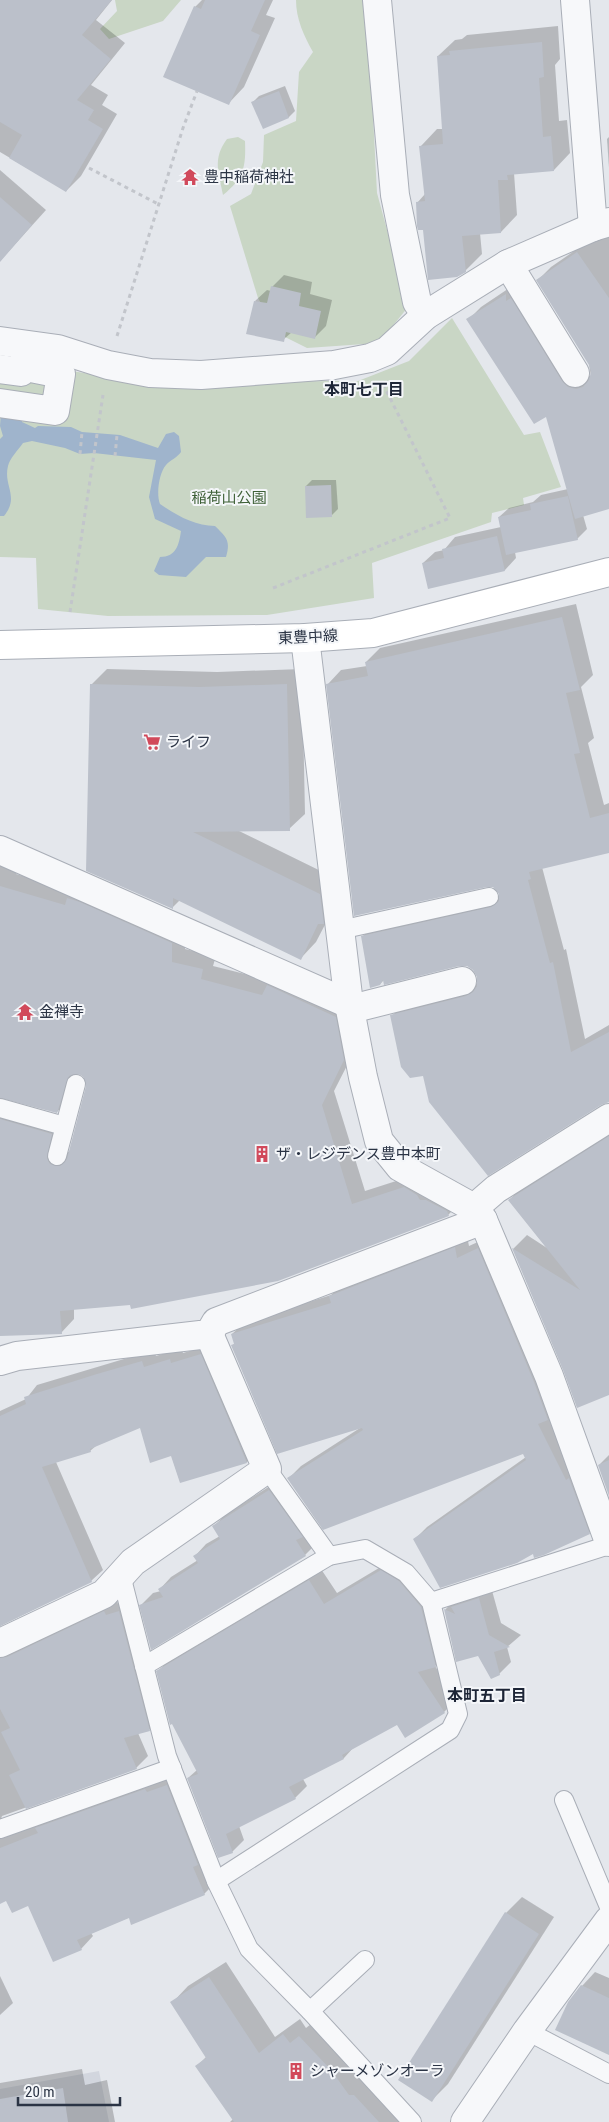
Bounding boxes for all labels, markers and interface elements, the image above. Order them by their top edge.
temple icon: 豊中稲荷神社 [180,167,200,187]
place label: 豊中稲荷神社 [204,168,294,186]
district label: 本町七丁目 [324,380,404,399]
park label: 稲荷山公園 [191,489,267,507]
street label: 東豊中線 [278,626,338,648]
supermarket icon: ライフ [142,732,162,752]
place label: ライフ [166,733,211,751]
temple icon: 金禅寺 [15,1002,35,1022]
place label: 金禅寺 [39,1003,84,1021]
building icon: ザ・レジデンス豊中本町 [252,1144,272,1164]
place label: ザ・レジデンス豊中本町 [276,1145,441,1163]
district label: 本町五丁目 [447,1686,527,1705]
building icon: シャーメゾンオーラ [286,2061,306,2081]
place label: シャーメゾンオーラ [310,2062,444,2080]
scale bar [18,2074,120,2106]
text: 20 m [25,2083,55,2101]

